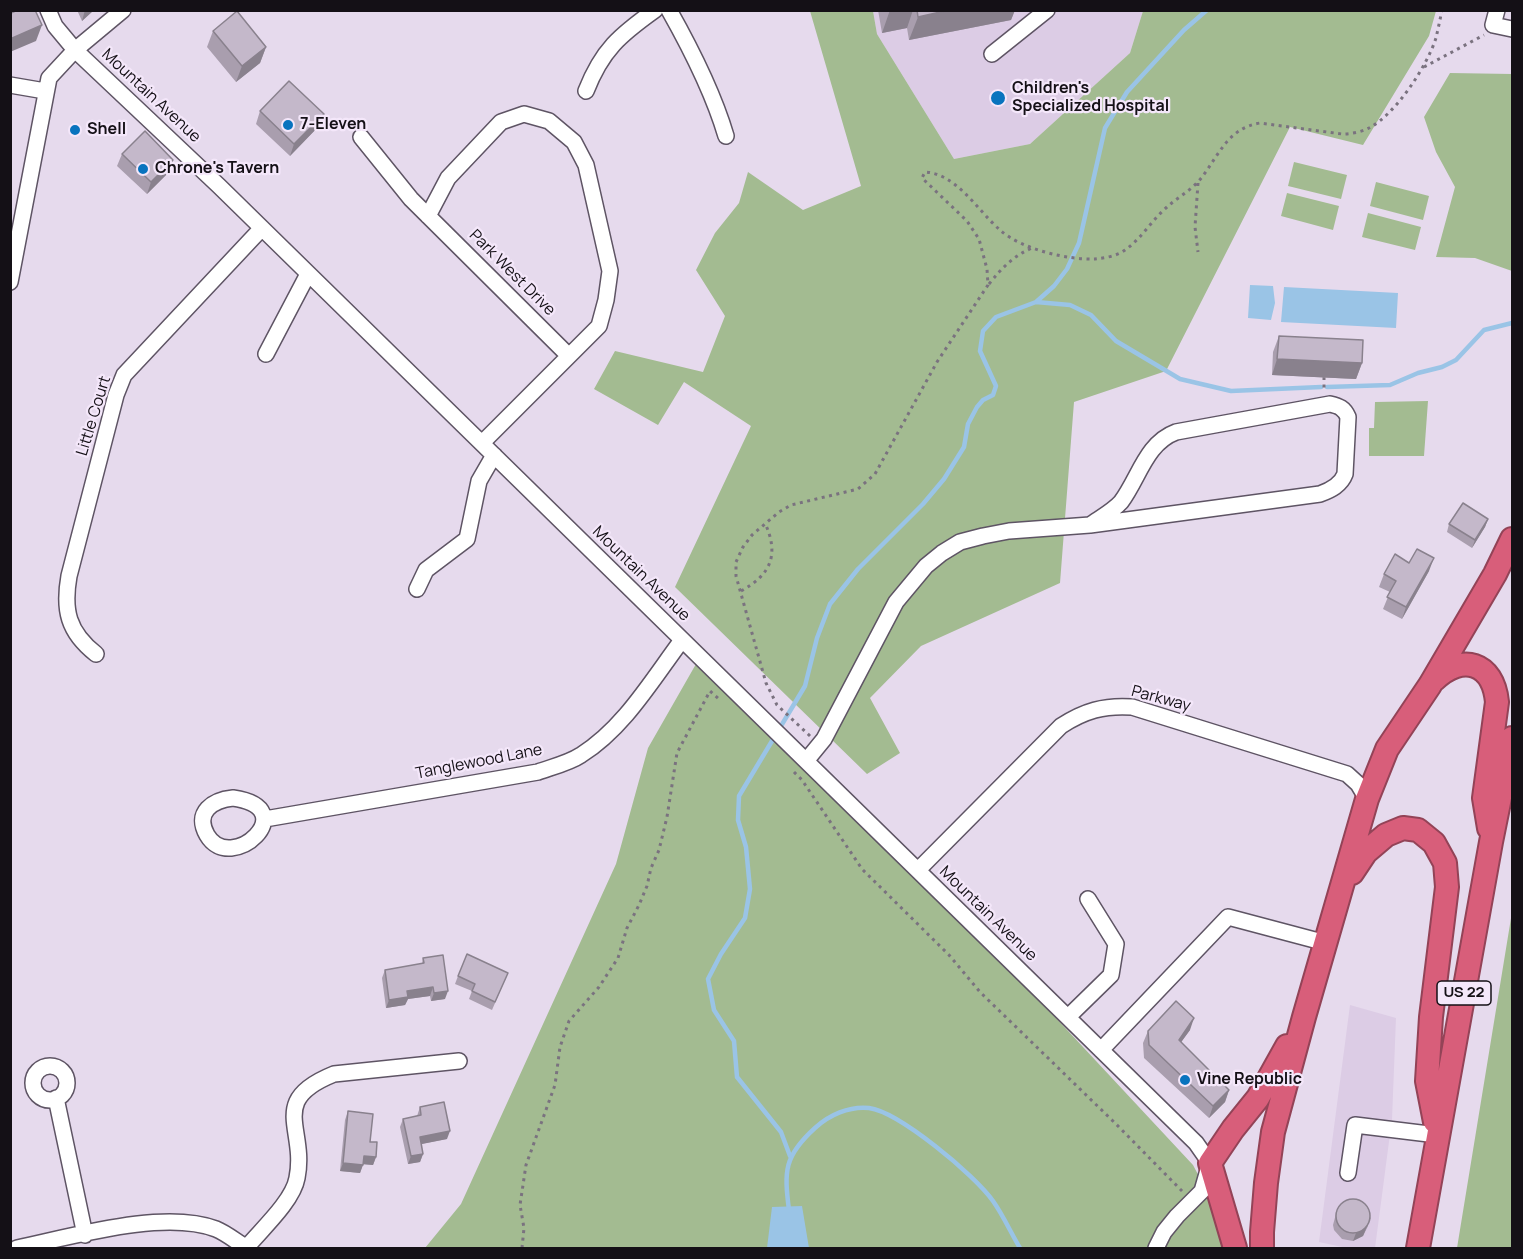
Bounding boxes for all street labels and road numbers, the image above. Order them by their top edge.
street label: Mountain Avenue [97,45,205,147]
street label: Park West Drive [465,226,559,320]
street label: Little Court [73,374,115,458]
street label: Mountain Avenue [588,522,694,626]
street label: Parkway [1129,682,1193,716]
street label: Tanglewood Lane [414,740,544,784]
street label: Mountain Avenue [935,862,1041,966]
road number: US 22 [1437,981,1491,1005]

